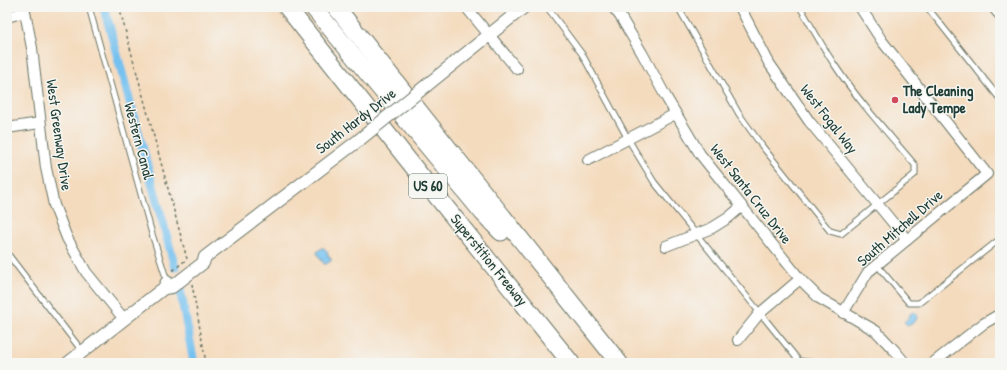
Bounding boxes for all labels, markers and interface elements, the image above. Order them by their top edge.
street label: West Greenway Drive [41,78,78,192]
street label: West Fogal Way [796,80,863,158]
place label: The Cleaning Lady Tempe [902,80,974,119]
street label: South Hardy Drive [311,83,400,159]
marker: The Cleaning Lady Tempe [890,95,900,105]
street label: Western Canal [119,100,160,182]
street label: West Santa Cruz Drive [706,139,797,248]
road number: US 60 [409,174,447,198]
street label: South Mitchell Drive [852,184,947,271]
street label: Superstition Freeway [446,209,533,310]

